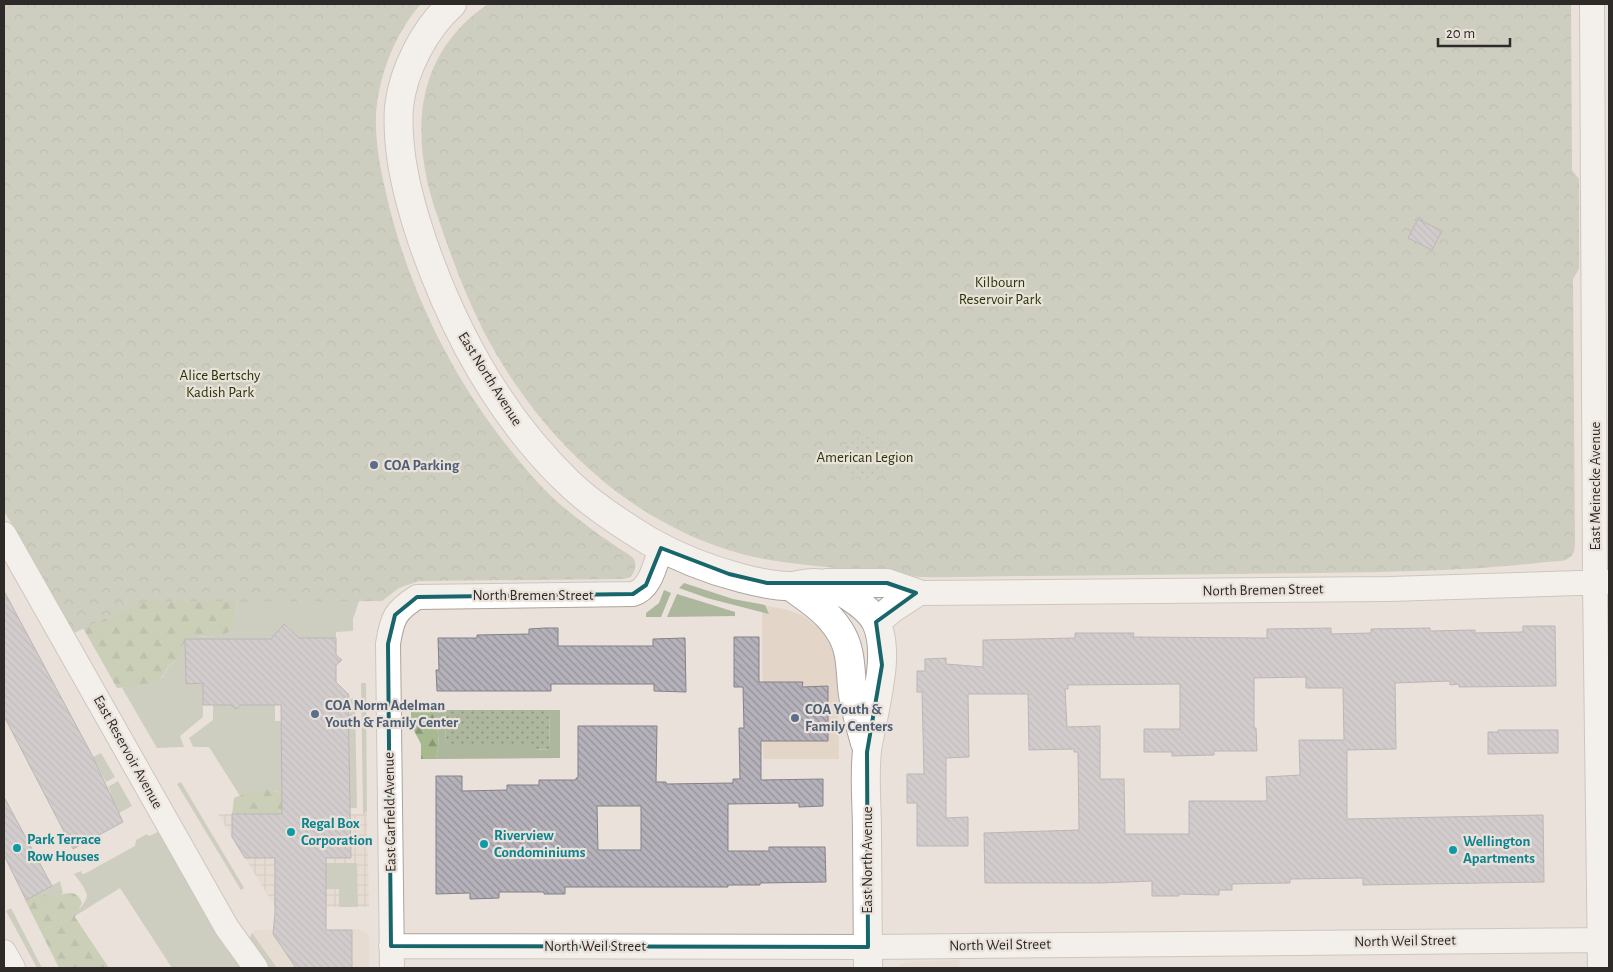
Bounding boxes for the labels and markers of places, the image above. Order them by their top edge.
place label: COA Parking [384,458,460,473]
marker: COA Parking [368,459,380,471]
place label: COA Norm Adelman Youth & Family Center [325,698,459,730]
place label: COA Youth & Family Centers [805,702,893,734]
marker: COA Norm Adelman Youth & Family Center [309,708,321,720]
marker: COA Youth & Family Centers [789,712,801,724]
place label: Regal Box Corporation [301,816,373,848]
marker: Regal Box Corporation [285,826,297,838]
place label: Riverview Condominiums [494,828,586,860]
place label: Park Terrace Row Houses [27,832,101,864]
place label: Wellington Apartments [1463,834,1535,866]
marker: Riverview Condominiums [478,838,490,850]
marker: Park Terrace Row Houses [11,842,23,854]
marker: Wellington Apartments [1447,844,1459,856]

